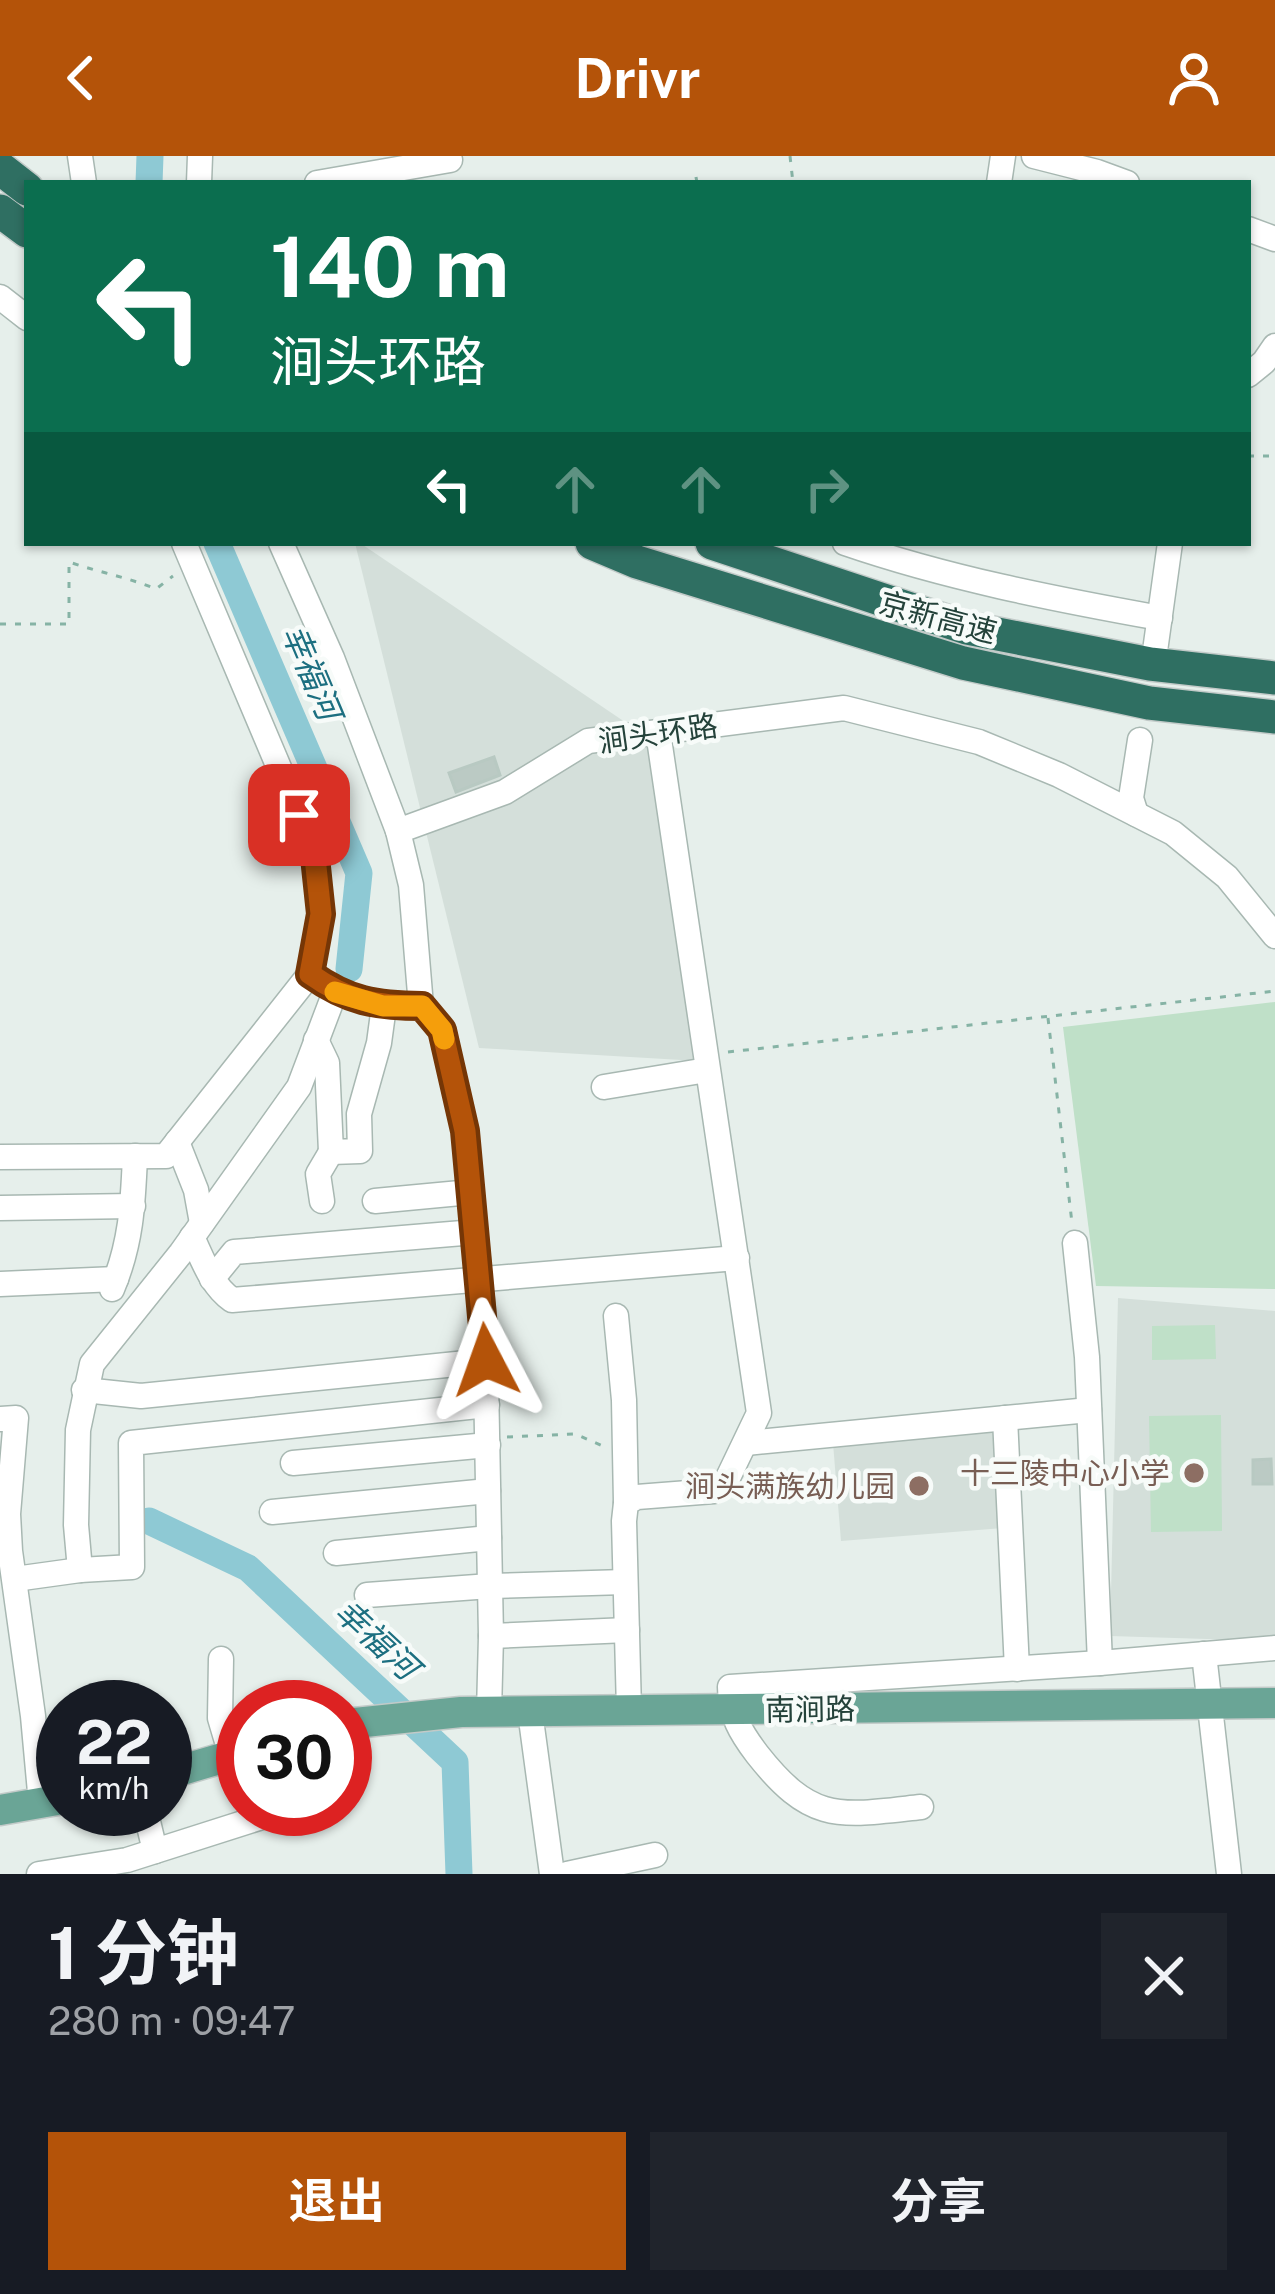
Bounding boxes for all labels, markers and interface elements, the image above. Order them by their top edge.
icon: back [48,45,114,111]
icon: person [1161,45,1227,111]
text: Drivr [575,47,700,110]
text: 140 m [270,217,509,316]
icon: left [72,228,228,384]
text: 涧头环路 [270,330,486,393]
icon: left [416,456,482,522]
icon: ahead [542,456,608,522]
icon: ahead [668,456,734,522]
icon: right [794,456,860,522]
street label: 京新高速 [875,584,1001,650]
water label: 幸福河 [275,619,351,731]
street label: 涧头环路 [596,707,720,759]
pin [248,764,350,866]
icon: arrive [266,782,332,848]
position arrow [423,1297,549,1423]
place label: 十三陵中心小学 [960,1455,1170,1491]
marker: 十三陵中心小学 [1181,1460,1207,1486]
place label: 涧头满族幼儿园 [685,1468,895,1504]
marker: 涧头满族幼儿园 [906,1473,932,1499]
water label: 幸福河 [328,1591,431,1691]
speed limit sign: 30 [216,1680,372,1836]
street label: 南涧路 [765,1690,855,1728]
text: 22 [76,1707,152,1778]
text: km/h [79,1770,149,1806]
text: 1 分钟 [48,1911,239,1995]
button: close [1101,1913,1227,2039]
text: 280 m · 09:47 [48,1998,295,2044]
button: 退出 [48,2132,626,2270]
button: 分享 [650,2132,1227,2270]

